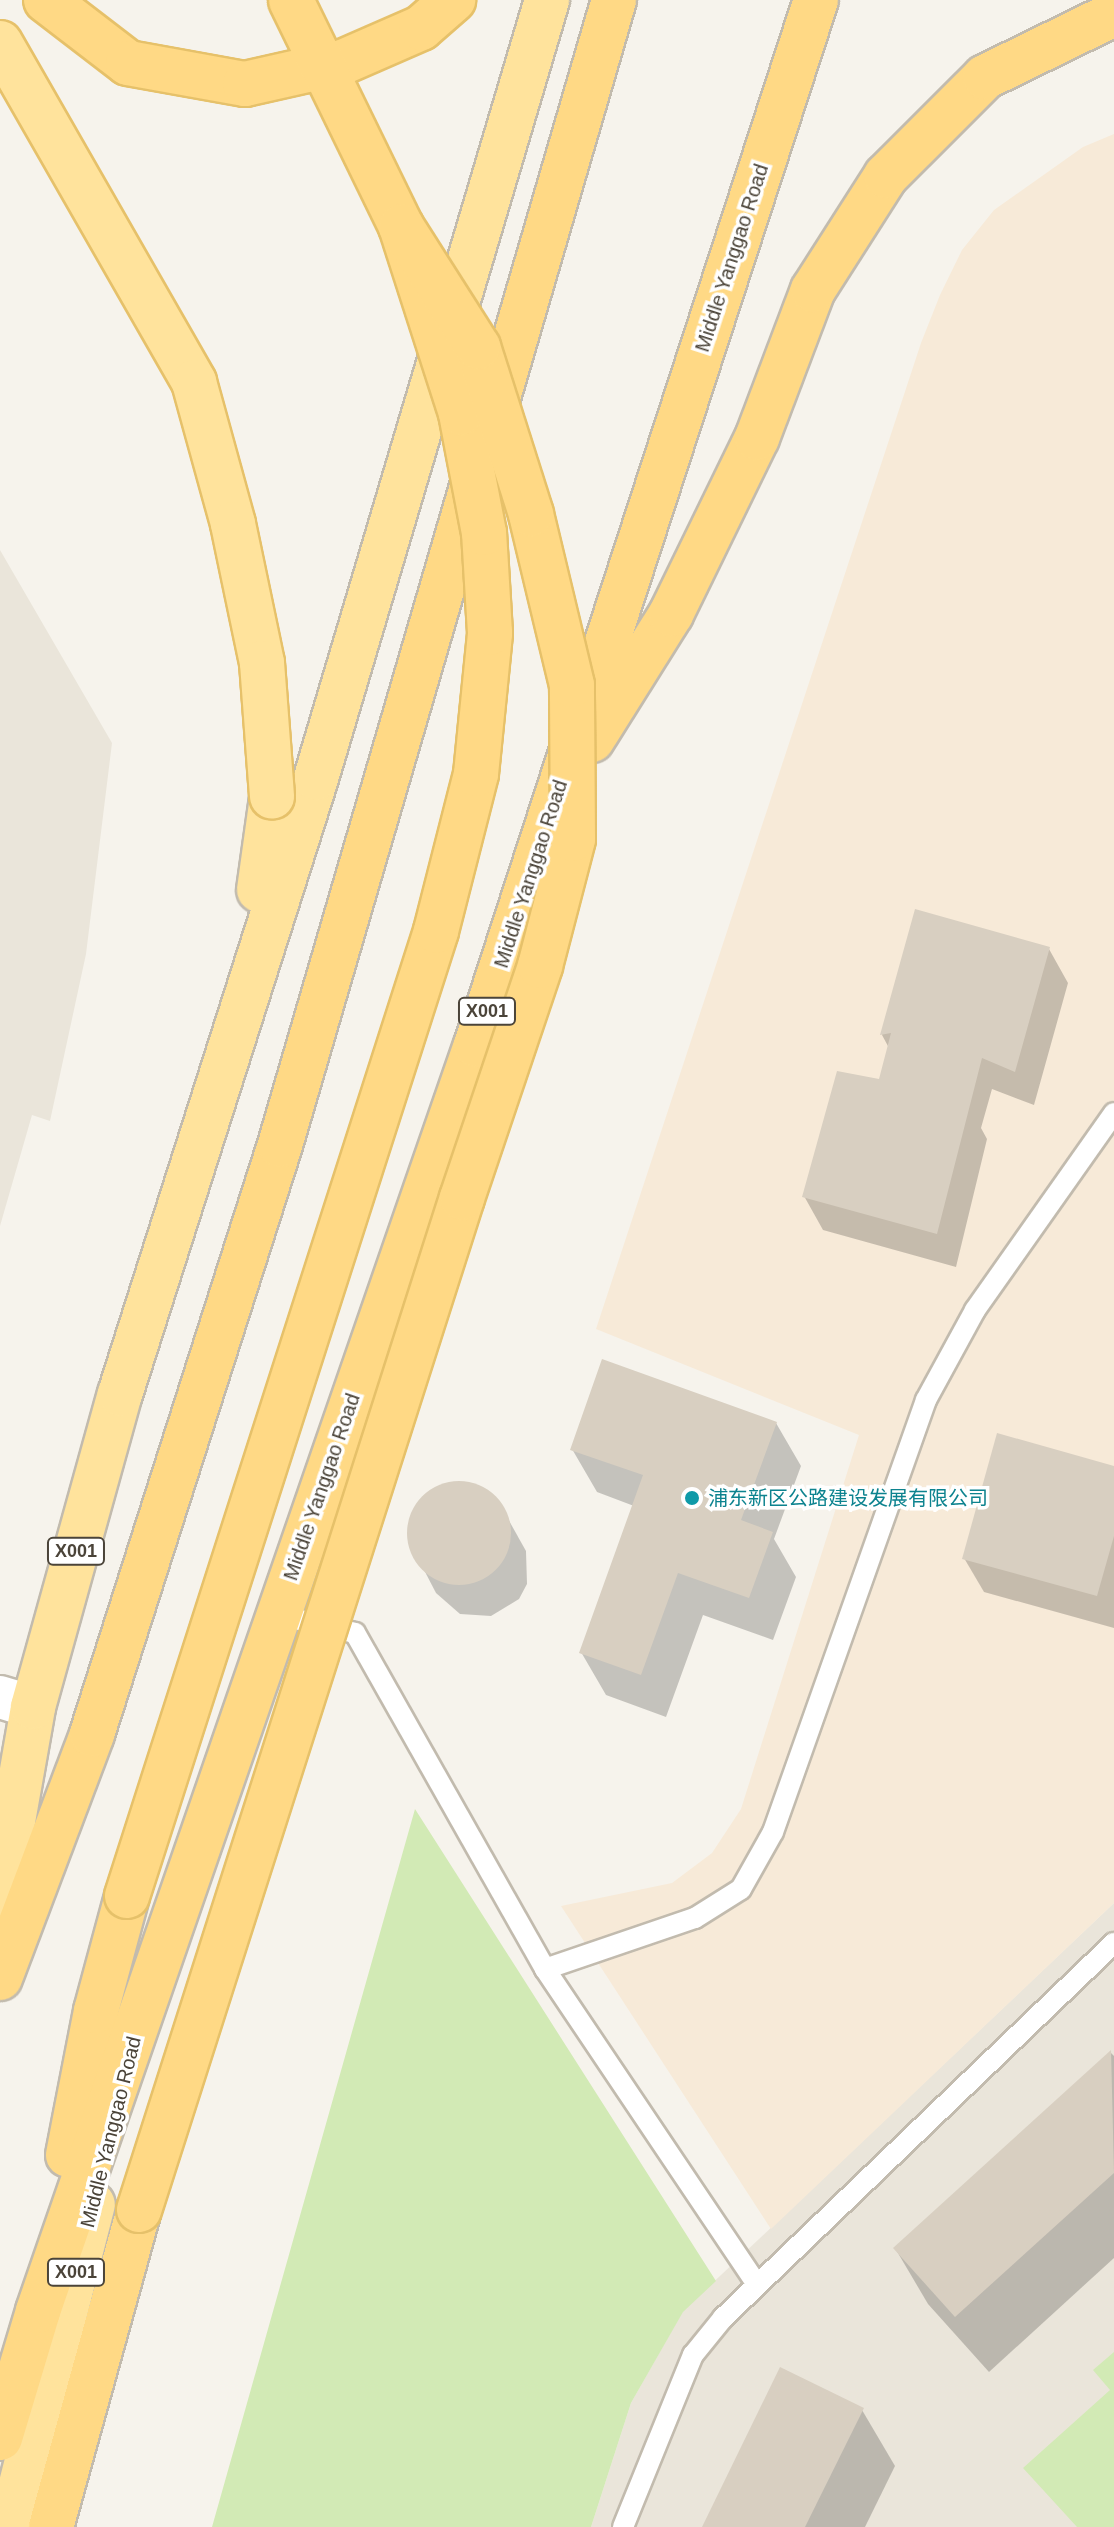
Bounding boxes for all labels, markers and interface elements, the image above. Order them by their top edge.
street label: Middle Yanggao Road [690,161,774,355]
street label: Middle Yanggao Road [489,777,573,971]
road number: X001 [457,997,517,1025]
street label: Middle Yanggao Road [279,1390,365,1584]
place label: 浦东新区公路建设发展有限公司 [708,1486,988,1510]
marker: 浦东新区公路建设发展有限公司 [683,1489,701,1507]
road number: X001 [46,1537,106,1565]
street label: Middle Yanggao Road [76,2034,146,2230]
road number: X001 [46,2258,106,2286]

